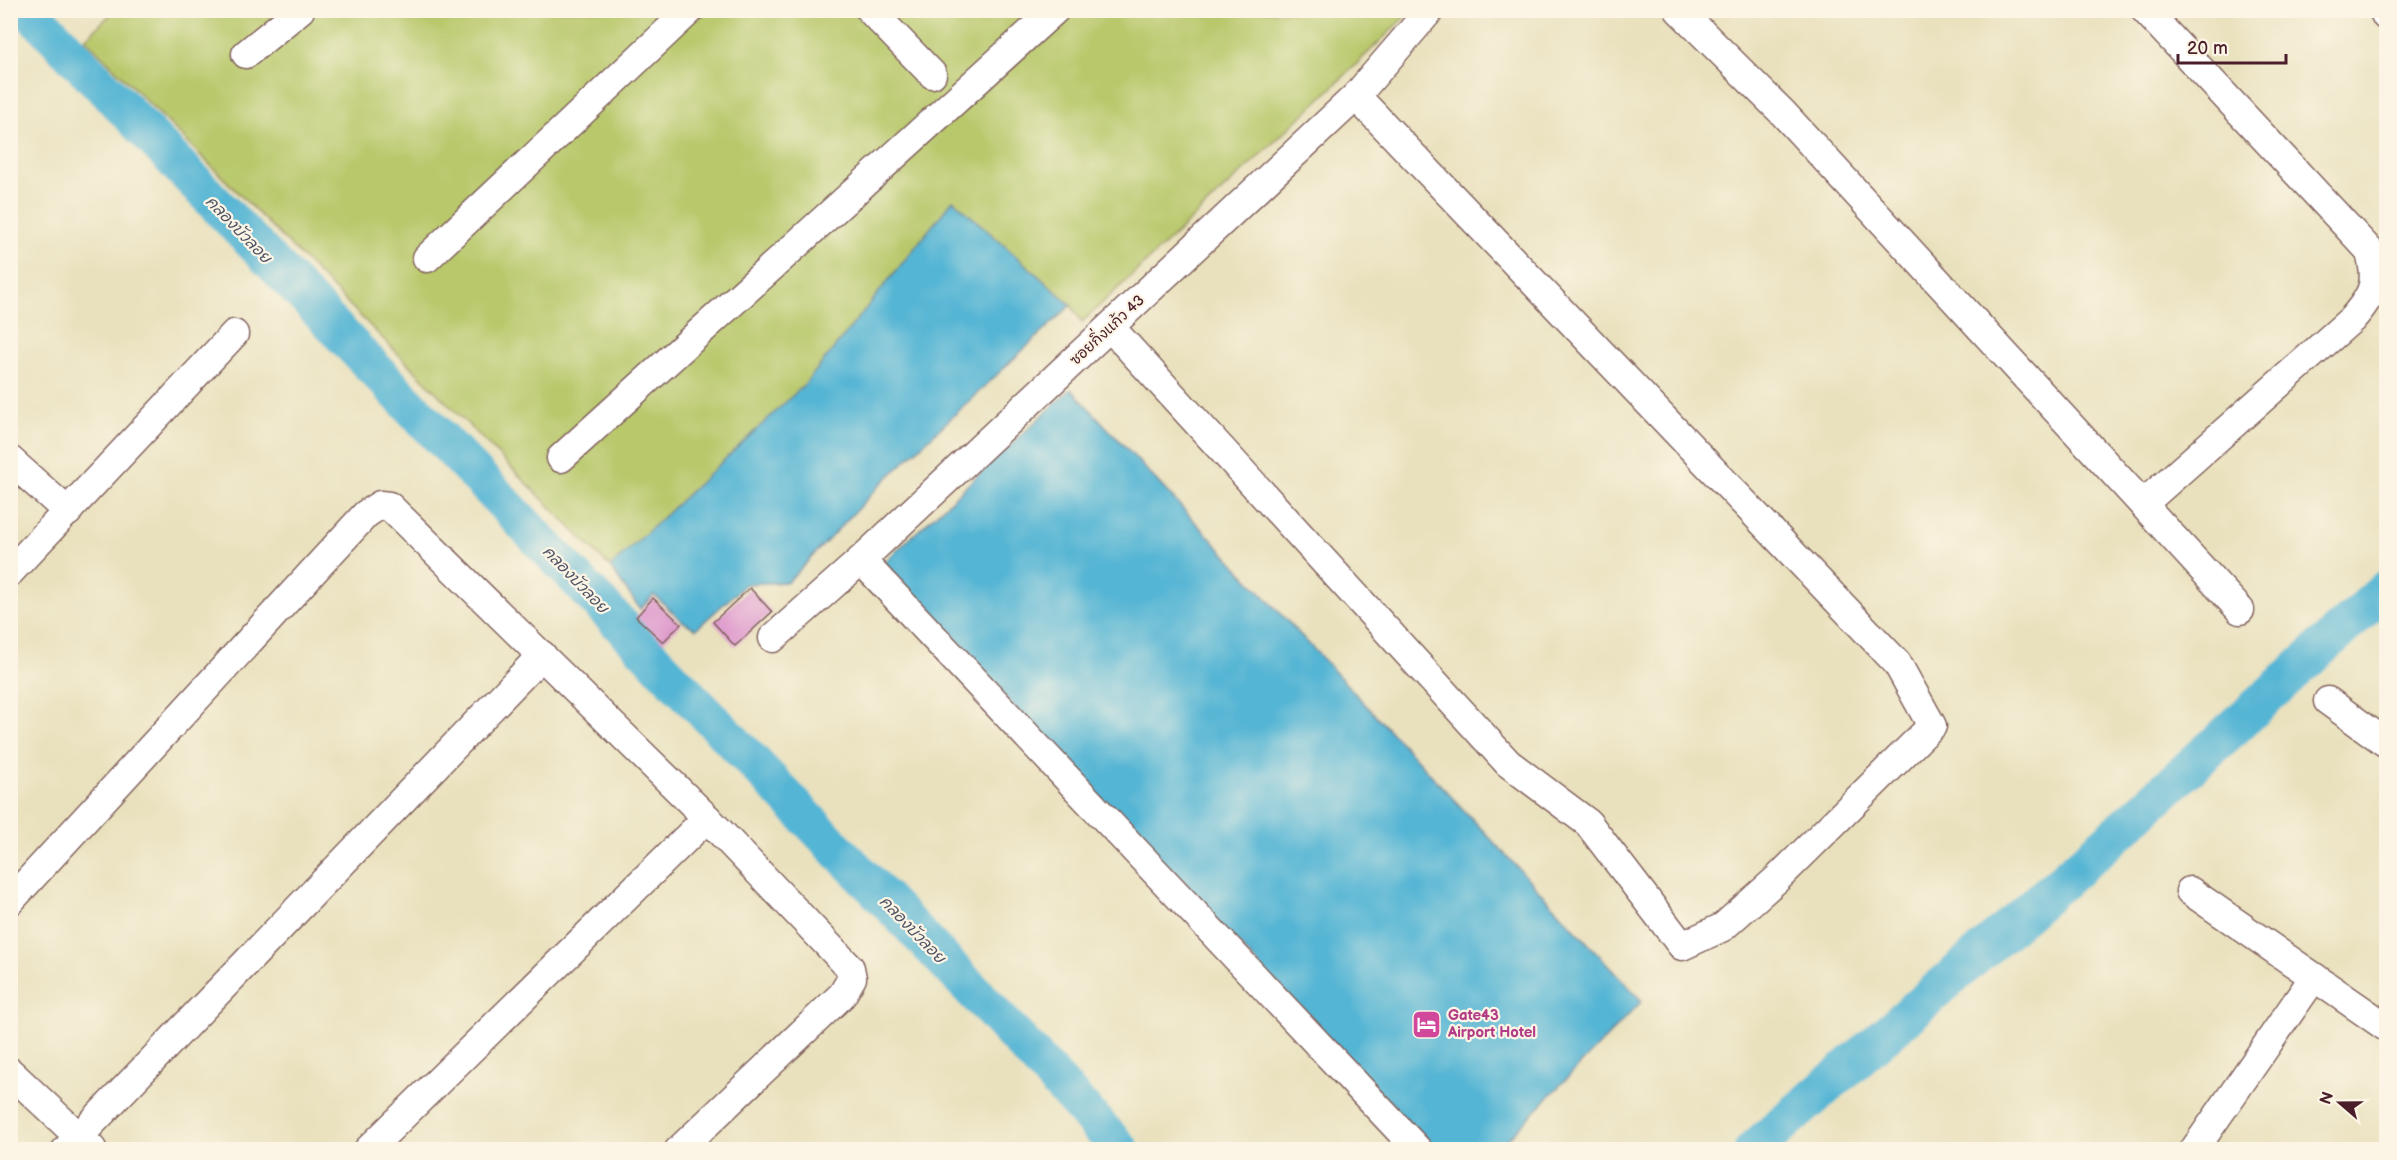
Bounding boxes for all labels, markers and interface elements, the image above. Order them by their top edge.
scale bar [2178,27,2286,65]
text: 20 m [2187,38,2228,59]
water label: คลองบัวลอย [201,192,276,269]
street label: ซอยกิ่งแก้ว 43 [1063,288,1149,370]
water label: คลองบัวลอย [538,542,613,619]
water label: คลองบัวลอย [875,892,950,969]
place label: Gate43 Airport Hotel [1447,1006,1536,1042]
hotel icon: Gate43 Airport Hotel [1411,1008,1443,1040]
north arrow [2310,1073,2370,1133]
text: N [2316,1089,2338,1107]

